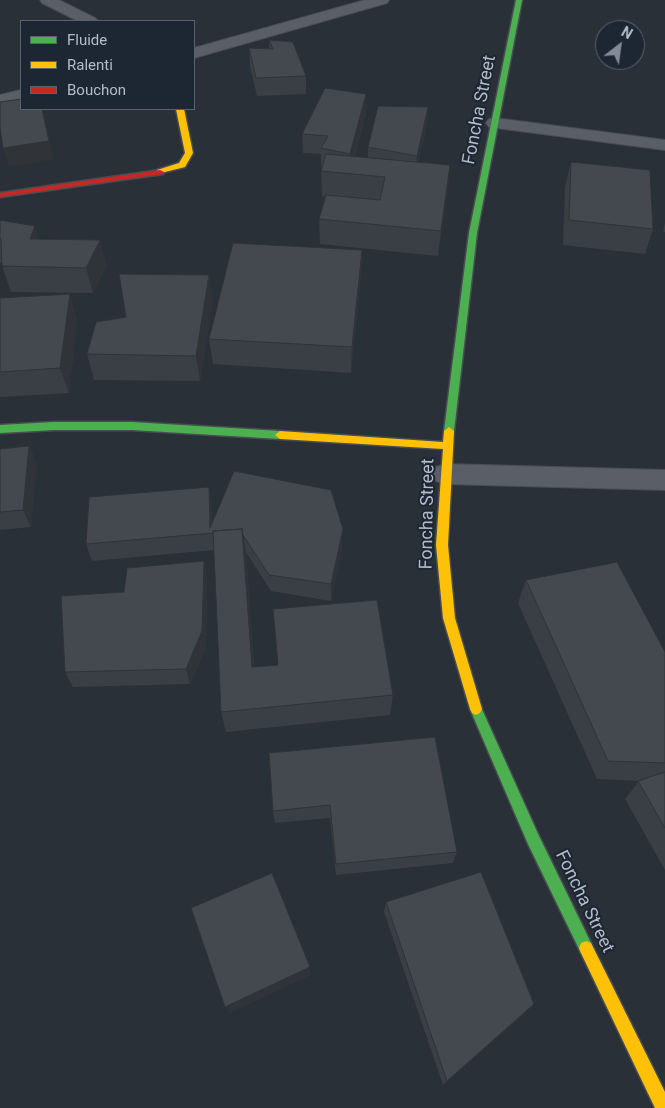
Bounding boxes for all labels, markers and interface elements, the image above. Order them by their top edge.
legend [20,20,195,110]
north arrow [595,20,645,70]
text: N [619,23,635,42]
text: Fluide [67,31,107,49]
street label: Foncha Street [459,53,501,167]
text: Ralenti [67,56,113,74]
text: Bouchon [67,81,126,99]
street label: Foncha Street [416,458,440,570]
street label: Foncha Street [550,847,618,957]

